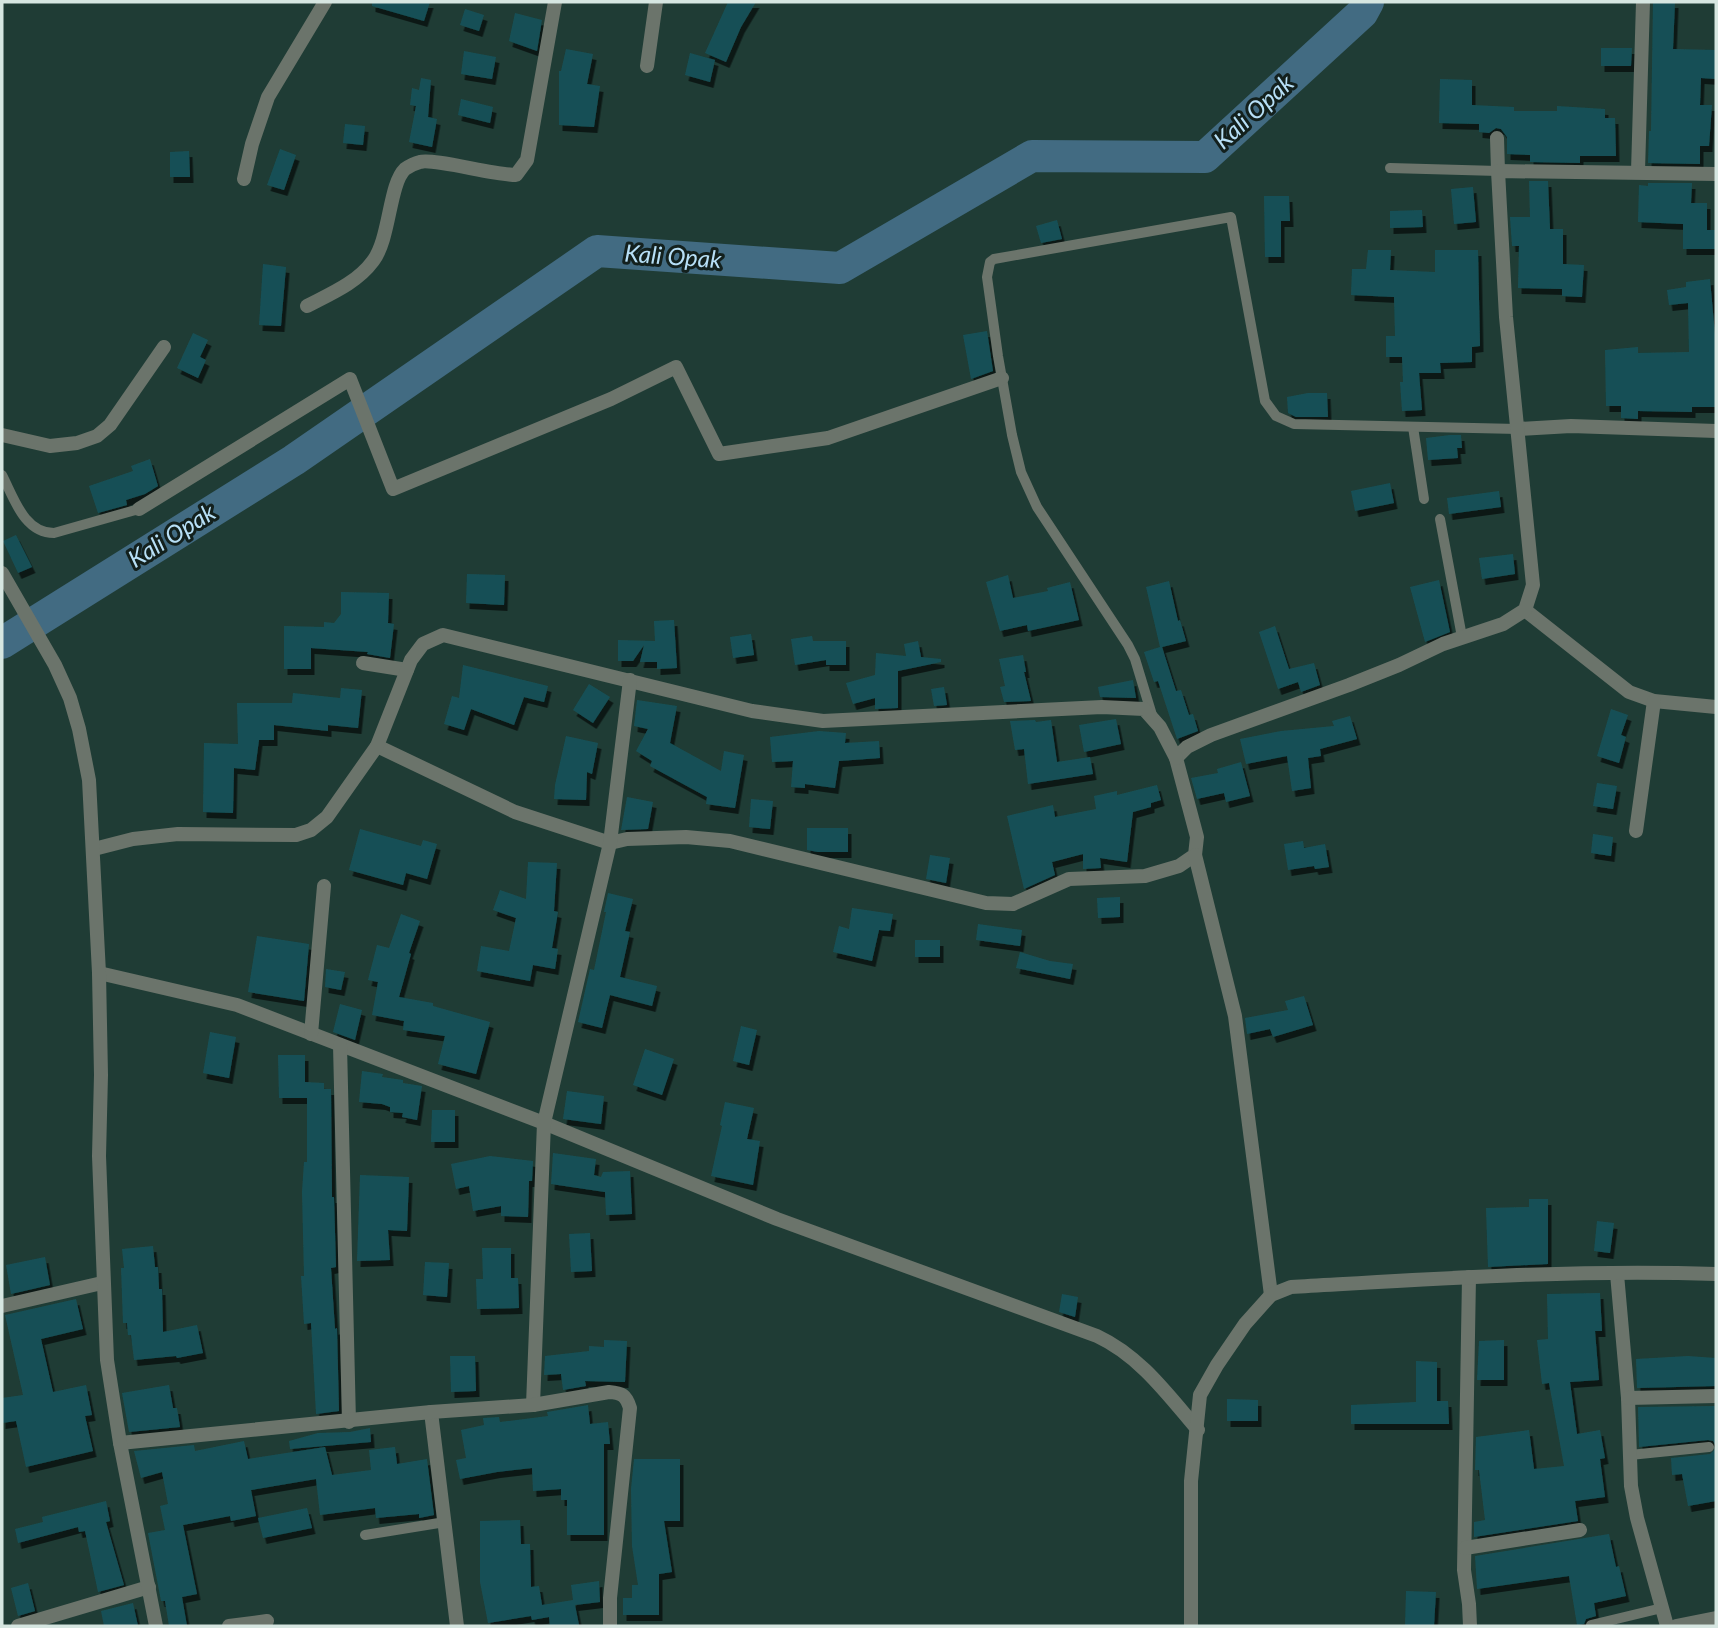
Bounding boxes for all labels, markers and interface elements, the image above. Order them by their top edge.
water label: Kali Opak [1207,67,1299,154]
water label: Kali Opak [624,238,723,273]
water label: Kali Opak [122,496,221,573]

